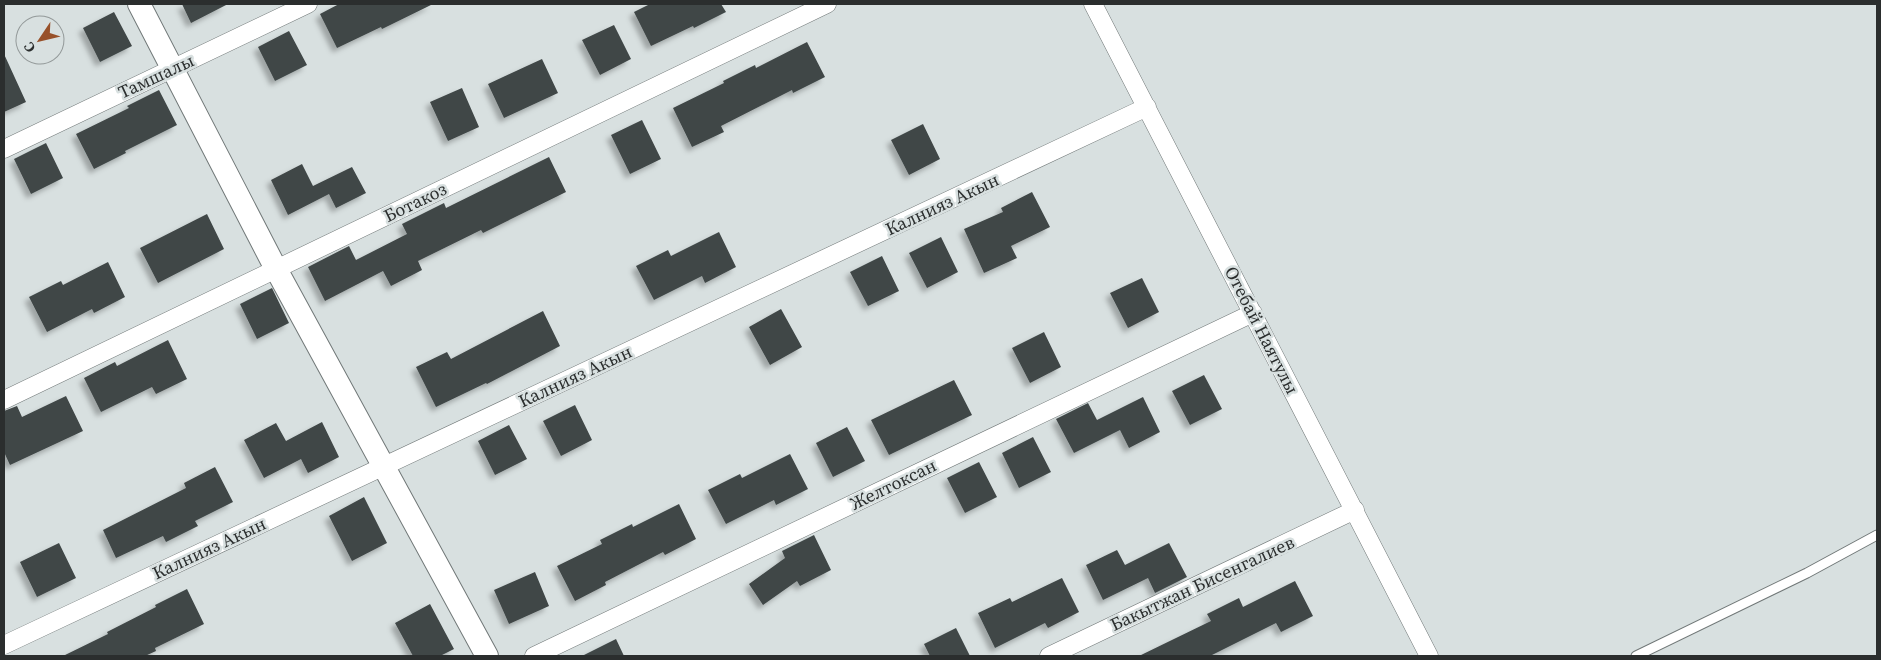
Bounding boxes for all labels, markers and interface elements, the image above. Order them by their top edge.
north arrow [15,15,65,65]
text: С [18,38,40,57]
street label: Тамшалы [114,48,198,104]
street label: Калнияз Акын [881,167,1003,241]
street label: Ботакоз [379,176,451,228]
street label: Отебай Наятулы [1219,262,1305,398]
street label: Калнияз Акын [514,339,636,413]
street label: Желтоксан [846,452,940,516]
street label: Калнияз Акын [148,511,270,585]
street label: Бакытжан Бисенгалиев [1106,529,1298,637]

